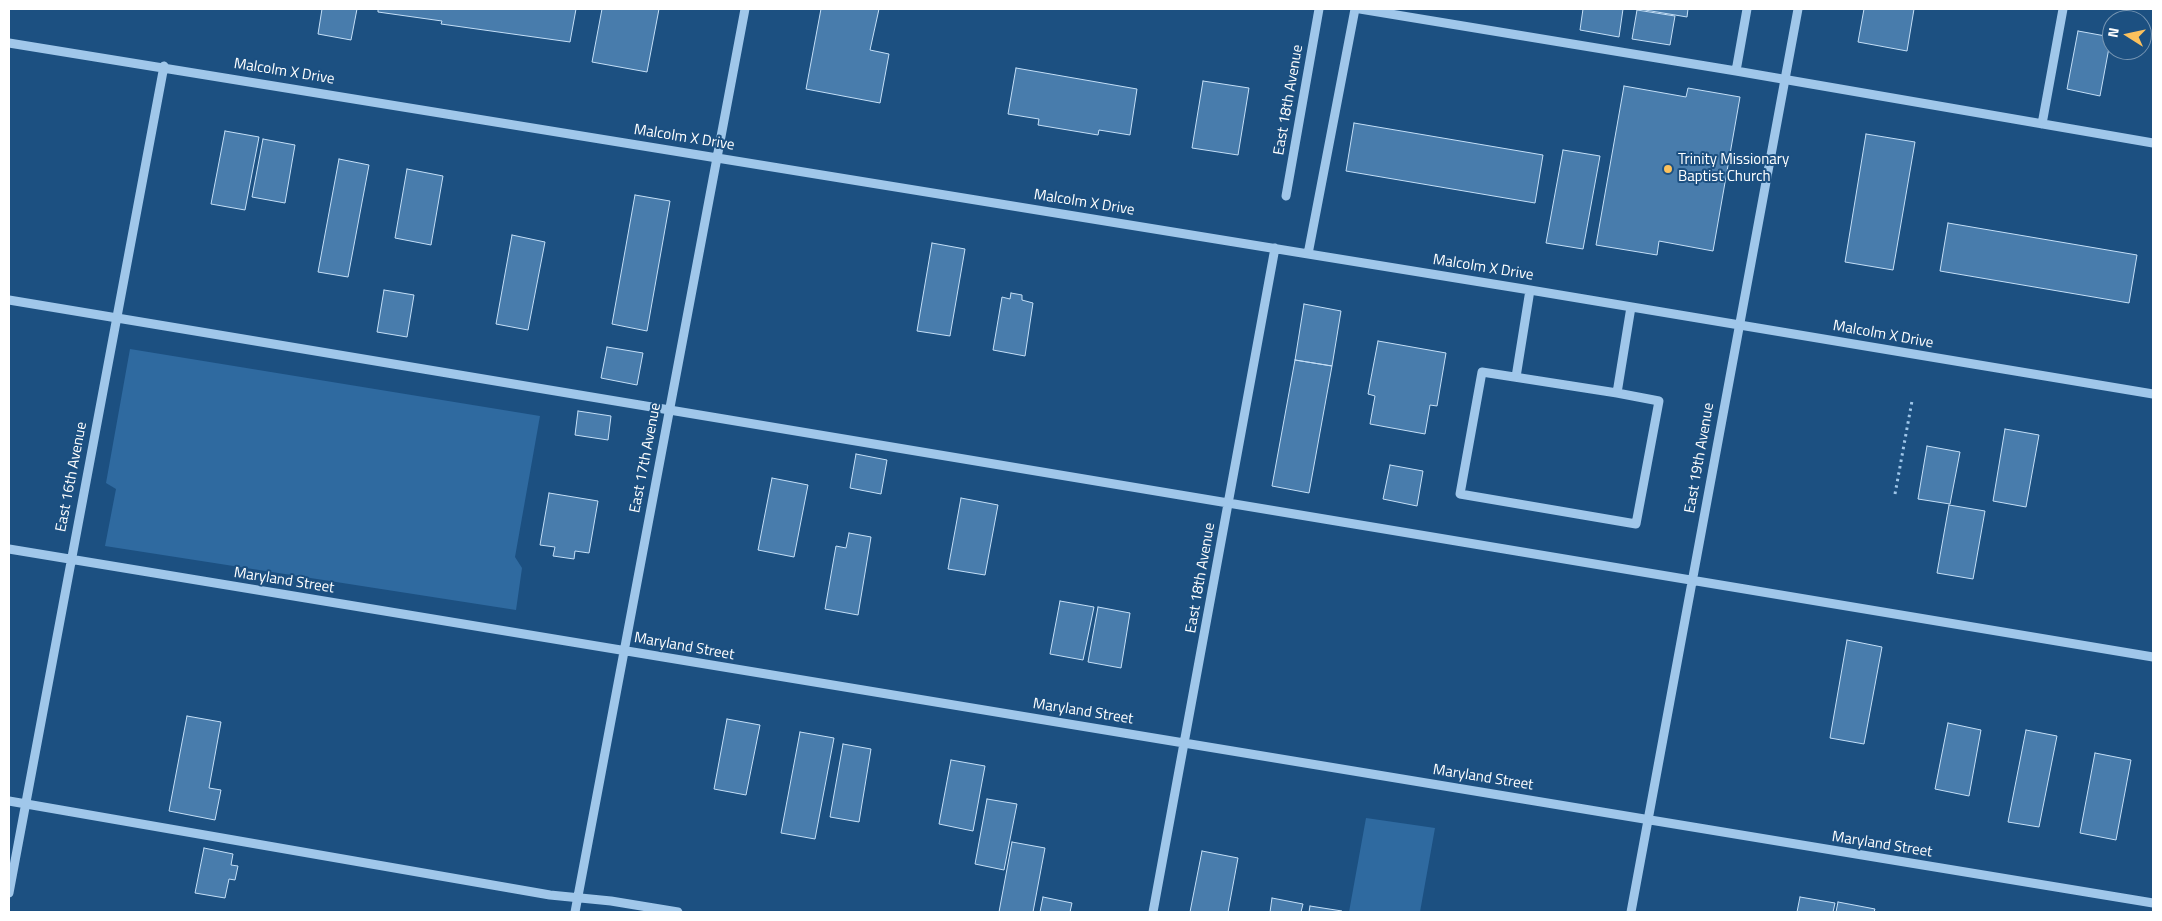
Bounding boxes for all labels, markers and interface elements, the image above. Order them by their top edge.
north arrow [2102,10,2152,60]
text: N [2102,26,2124,39]
street label: East 18th Avenue [1270,43,1308,157]
street label: Malcolm X Drive [232,55,336,89]
street label: Malcolm X Drive [632,121,736,155]
place label: Trinity Missionary Baptist Church [1678,151,1789,186]
marker: Trinity Missionary Baptist Church [1662,163,1674,175]
street label: Malcolm X Drive [1032,186,1136,220]
street label: Malcolm X Drive [1431,251,1535,285]
street label: Malcolm X Drive [1831,317,1935,353]
street label: East 17th Avenue [627,401,665,515]
street label: East 19th Avenue [1681,401,1719,515]
street label: East 16th Avenue [53,420,91,534]
street label: East 18th Avenue [1182,521,1220,635]
street label: Maryland Street [232,564,336,598]
street label: Maryland Street [632,629,736,665]
street label: Maryland Street [1031,695,1135,729]
street label: Maryland Street [1431,761,1535,795]
street label: Maryland Street [1830,828,1934,862]

